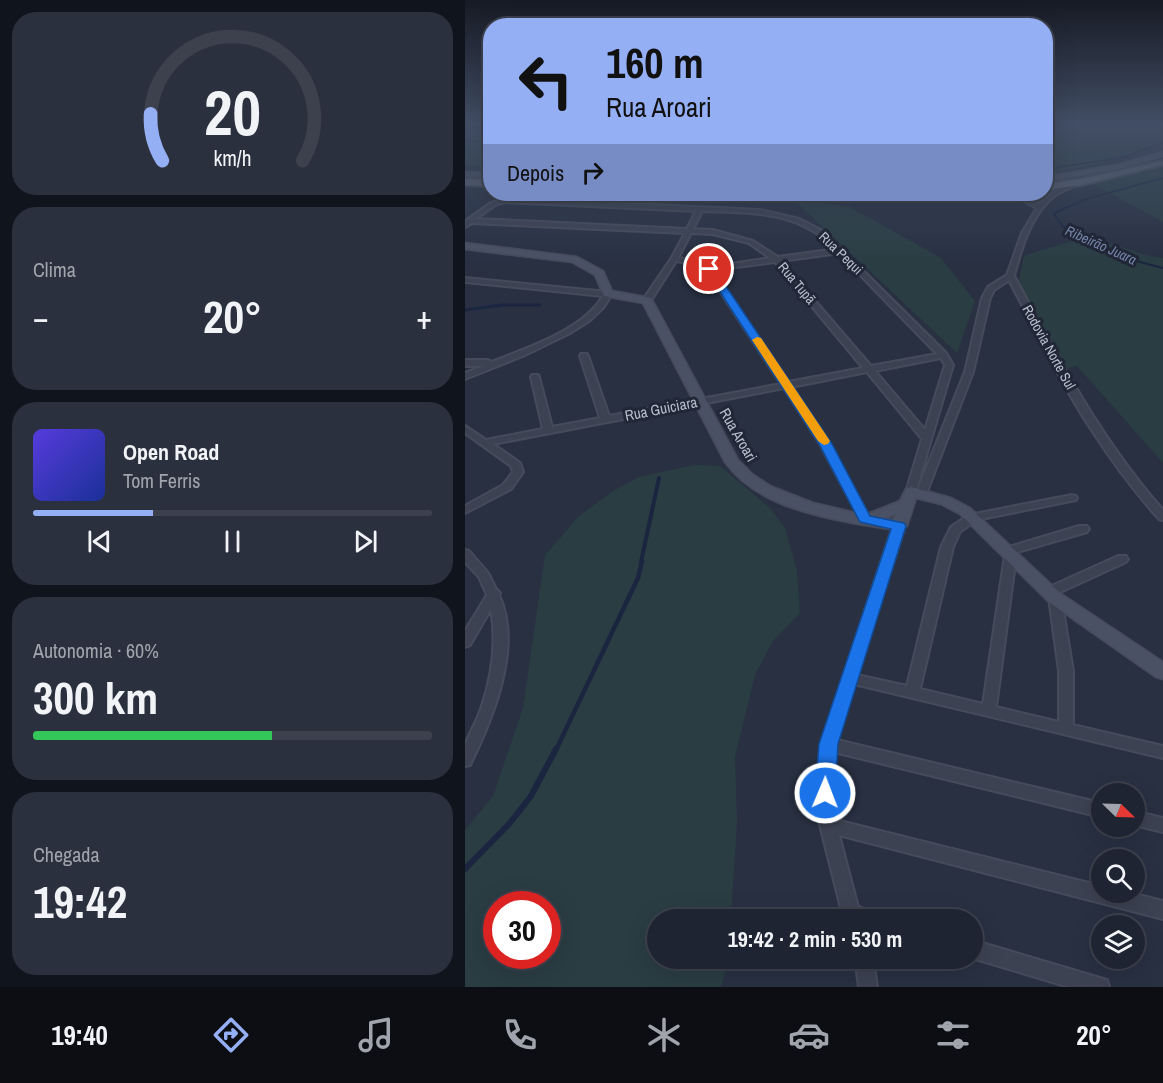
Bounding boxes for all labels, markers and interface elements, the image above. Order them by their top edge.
text: 160 m [606,35,704,91]
icon: left [507,42,585,120]
text: 20 [204,70,261,154]
text: Rua Aroari [606,89,712,125]
text: km/h [213,144,252,173]
icon: right [576,156,609,189]
text: Depois [507,158,564,188]
water label: Ribeirão Juara [1063,221,1139,269]
street label: Rua Pequi [815,228,867,278]
pin [683,243,734,294]
icon: arrive [692,252,725,285]
text: Clima [33,256,76,283]
street label: Rua Tupã [774,258,820,308]
text: 20° [203,286,262,347]
text: − [33,295,49,339]
text: + [416,295,432,339]
street label: Rodovia Norte Sul [1018,302,1080,392]
street label: Rua Guiciara [623,391,699,426]
street label: Rua Aroari [715,404,762,465]
text: Open Road [123,437,219,467]
text: Tom Ferris [123,467,201,494]
icon: previous [83,525,116,558]
icon: pause [216,525,249,558]
icon: next [349,525,382,558]
text: Autonomia · 60% [33,637,159,664]
text: 300 km [33,667,158,728]
position arrow [793,761,857,825]
north arrow [1091,783,1145,837]
map controls [1091,783,1145,969]
text: Chegada [33,841,100,868]
button: search [1091,849,1145,903]
text: 19:42 [33,871,127,932]
speed limit sign: 30 [483,891,561,969]
button: layers [1091,915,1145,969]
text: 19:42 · 2 min · 530 m [728,924,902,954]
icon: directions [210,1014,252,1056]
icon: music [355,1014,397,1056]
icon: phone [499,1014,541,1056]
icon: climate [643,1014,685,1056]
icon: car [788,1014,830,1056]
icon: filters [932,1014,974,1056]
text: 19:40 [51,1017,108,1053]
text: 20° [1076,1017,1112,1053]

